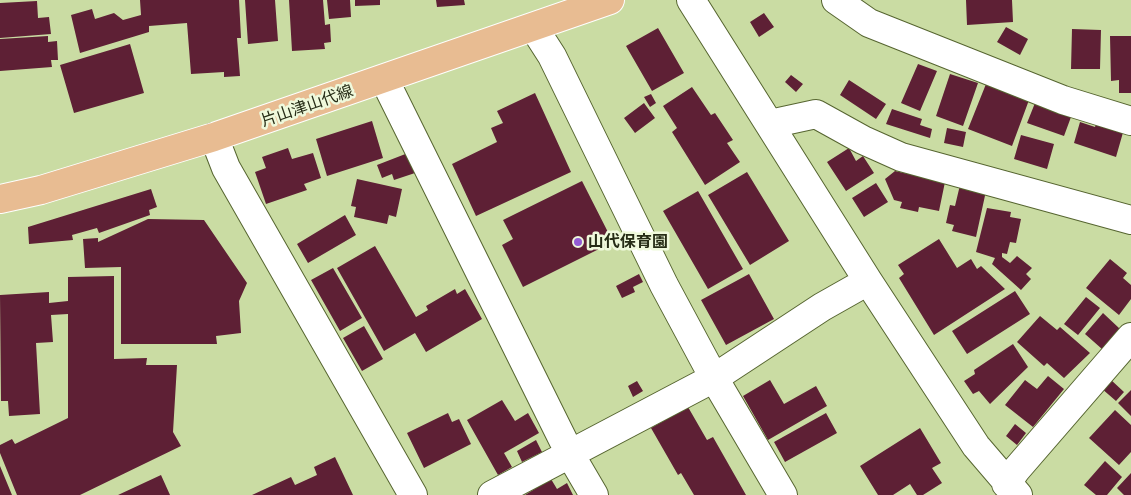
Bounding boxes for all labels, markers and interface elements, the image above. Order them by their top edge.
street label: 片山津山代線 [258,81,356,131]
place label: 山代保育園 [588,232,668,252]
marker: 山代保育園 [572,236,584,248]

